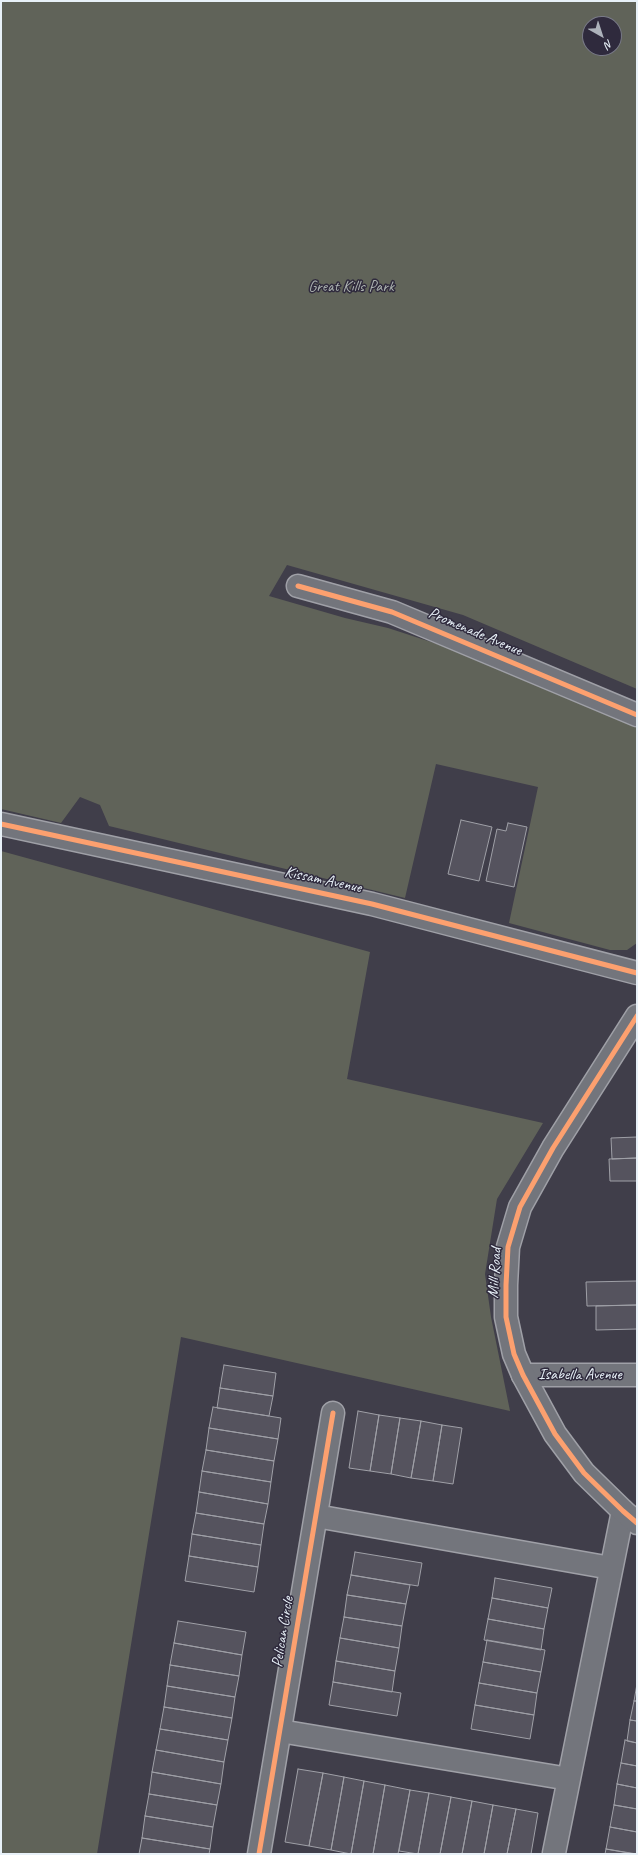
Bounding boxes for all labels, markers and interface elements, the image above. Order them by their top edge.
north arrow [582,16,622,56]
text: N [602,37,616,52]
park label: Great Kills Park [308,277,394,297]
street label: Promenade Avenue [425,604,525,660]
street label: Kissam Avenue [283,862,363,898]
street label: Mill Road [484,1247,506,1299]
street label: Isabella Avenue [538,1365,622,1385]
street label: Pelican Circle [268,1595,298,1669]

